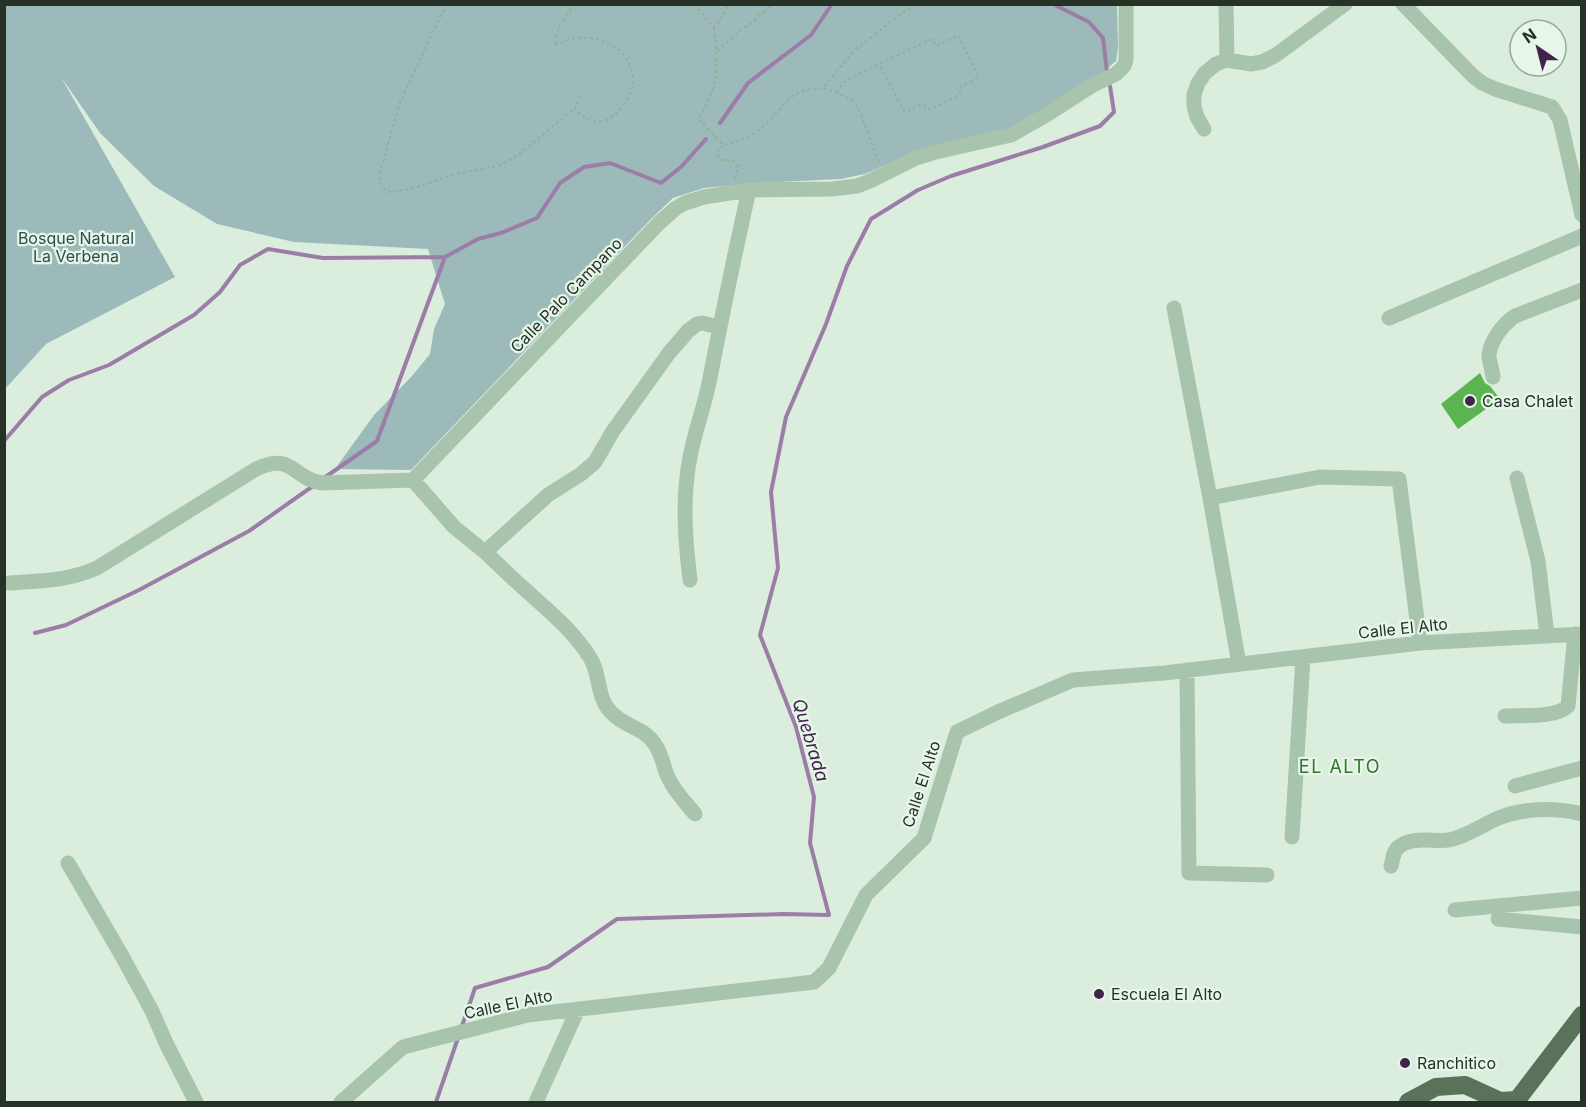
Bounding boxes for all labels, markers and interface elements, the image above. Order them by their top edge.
north arrow [1508,18,1568,78]
text: N [1519,24,1540,47]
park label: Bosque Natural La Verbena [18,228,134,266]
street label: Calle Palo Campano [506,233,626,357]
place label: Casa Chalet [1482,391,1573,411]
marker: Casa Chalet [1463,394,1477,408]
street label: Calle El Alto [1357,613,1449,643]
water label: Quebrada [788,696,834,784]
street label: Calle El Alto [898,738,944,830]
district label: EL ALTO [1299,756,1381,777]
place label: Escuela El Alto [1111,984,1222,1004]
street label: Calle El Alto [462,985,554,1023]
marker: Escuela El Alto [1092,987,1106,1001]
place label: Ranchitico [1417,1053,1496,1073]
marker: Ranchitico [1398,1056,1412,1070]

